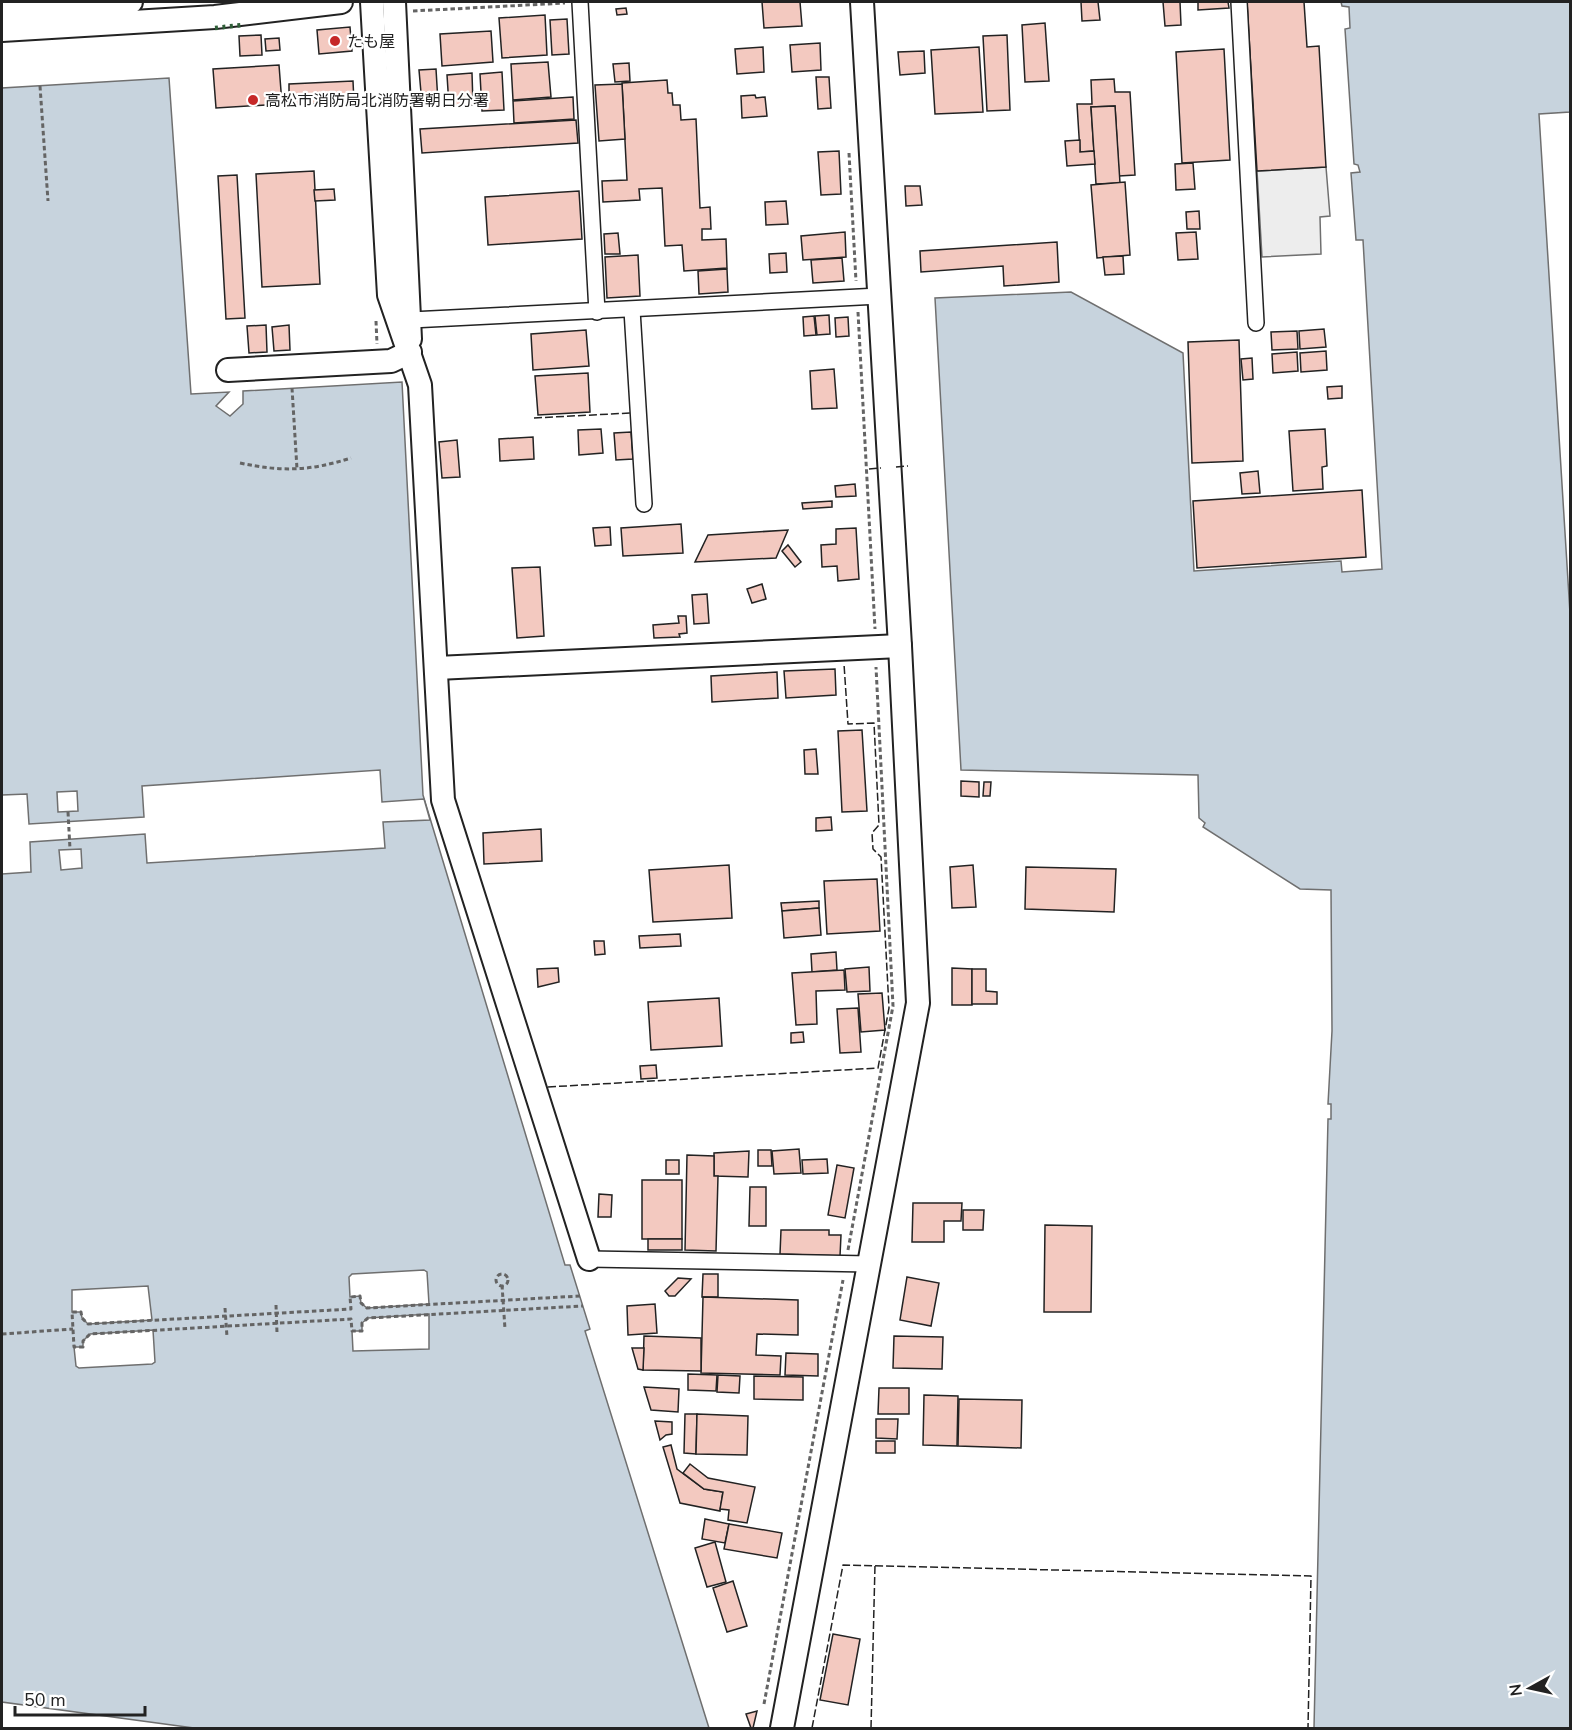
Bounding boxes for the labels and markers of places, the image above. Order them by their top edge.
place label: たも屋 [347,31,395,53]
marker: たも屋 [328,34,342,48]
place label: 高松市消防局北消防署朝日分署 [265,90,489,112]
marker: 高松市消防局北消防署朝日分署 [246,93,260,107]

